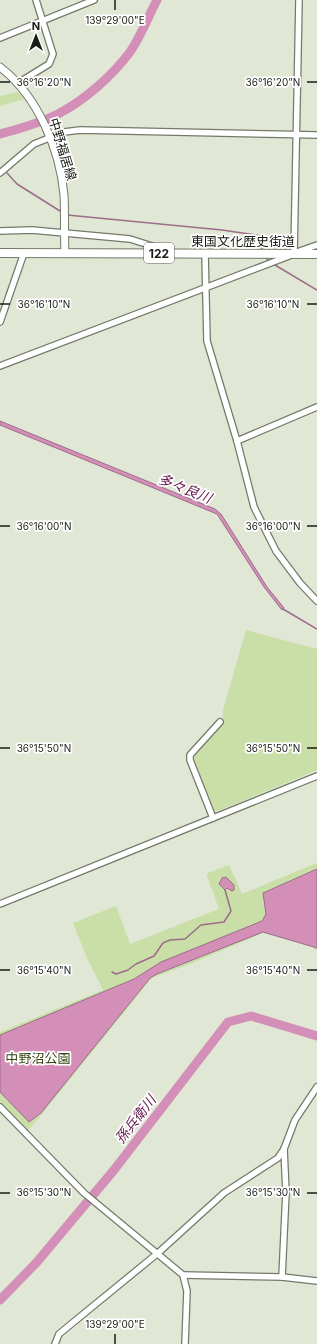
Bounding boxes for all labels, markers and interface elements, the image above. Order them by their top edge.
text: 139°29'00"E [85,14,145,26]
north arrow [16,16,56,56]
text: N [32,19,40,33]
text: 36°16'20"N [17,76,71,88]
text: 36°16'20"N [246,76,300,88]
street label: 中野福居線 [46,116,80,182]
street label: 東国文化歴史街道 [191,233,295,249]
road number: 122 [144,243,174,263]
text: 36°16'10"N [18,298,70,310]
text: 36°16'10"N [247,298,299,310]
water label: 多々良川 [156,470,216,507]
text: 36°16'00"N [16,520,72,532]
text: 36°16'00"N [245,520,301,532]
text: 36°15'50"N [17,742,71,754]
text: 36°15'50"N [246,742,300,754]
text: 36°15'40"N [17,964,71,976]
text: 36°15'40"N [246,964,300,976]
park label: 中野沼公園 [5,1050,71,1066]
water label: 孫兵衛川 [111,1090,160,1146]
text: 36°15'30"N [17,1186,71,1198]
text: 36°15'30"N [246,1186,300,1198]
text: 139°29'00"E [85,1318,145,1330]

